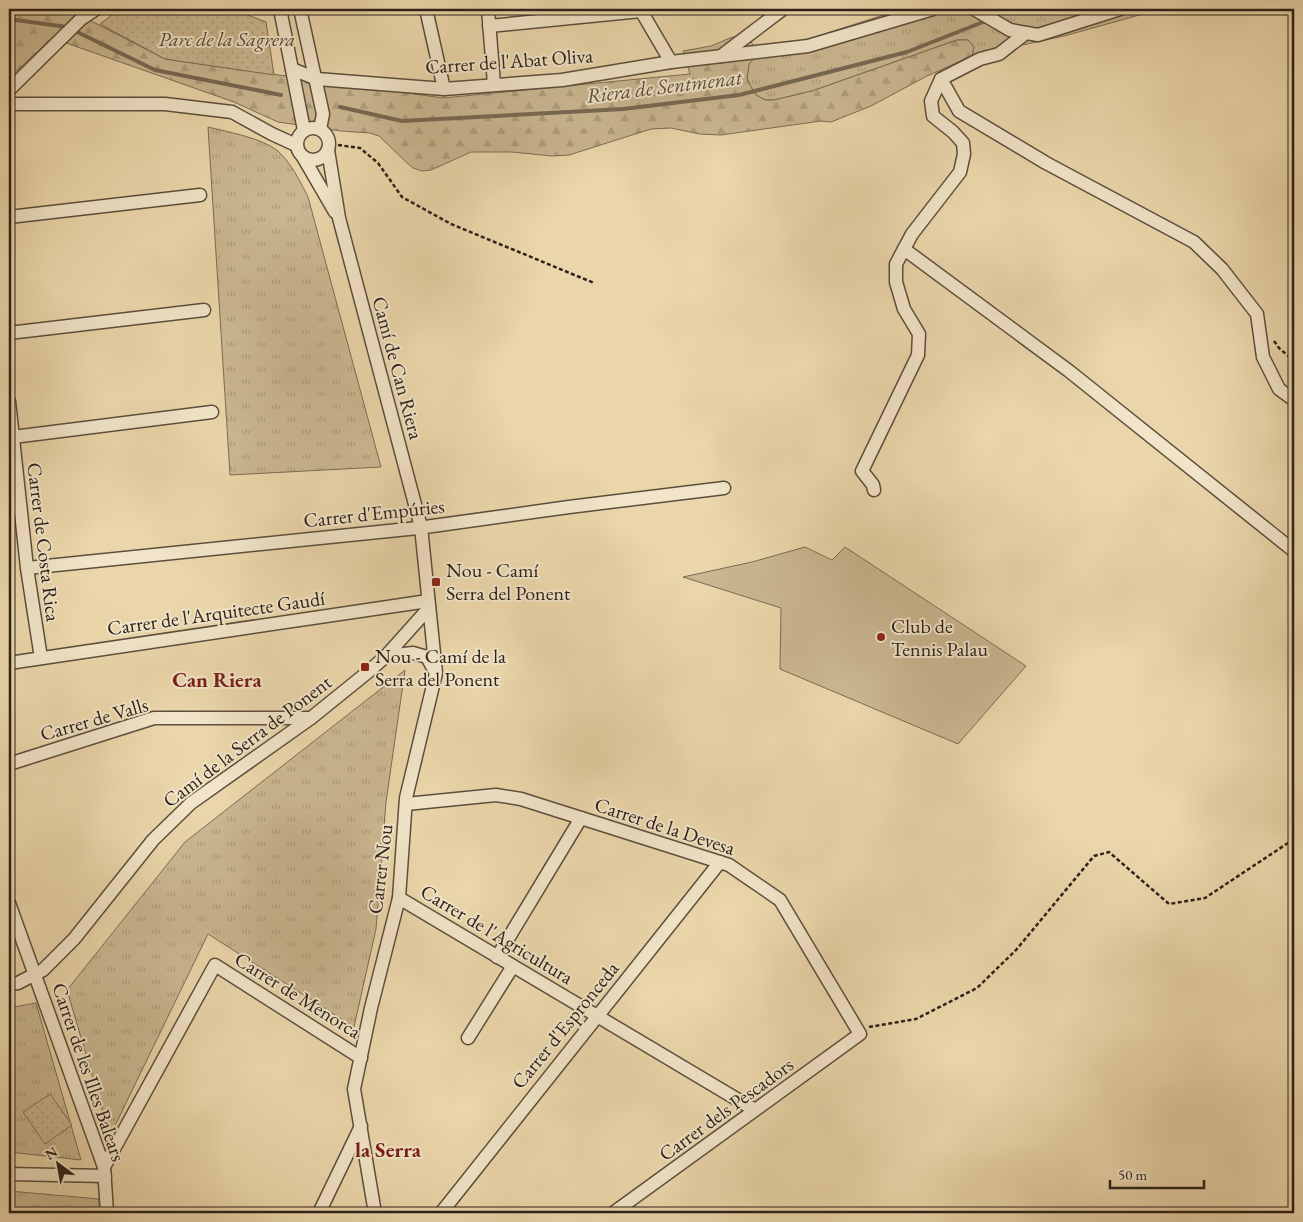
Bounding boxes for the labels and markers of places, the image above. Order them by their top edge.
place label: Nou - Camí Serra del Ponent [446,557,571,606]
marker: Nou - Camí Serra del Ponent [430,576,442,588]
place label: Club de Tennis Palau [891,613,988,662]
marker: Club de Tennis Palau [875,631,887,643]
place label: Nou - Camí de la Serra del Ponent [375,643,506,692]
marker: Nou - Camí de la Serra del Ponent [359,661,371,673]

